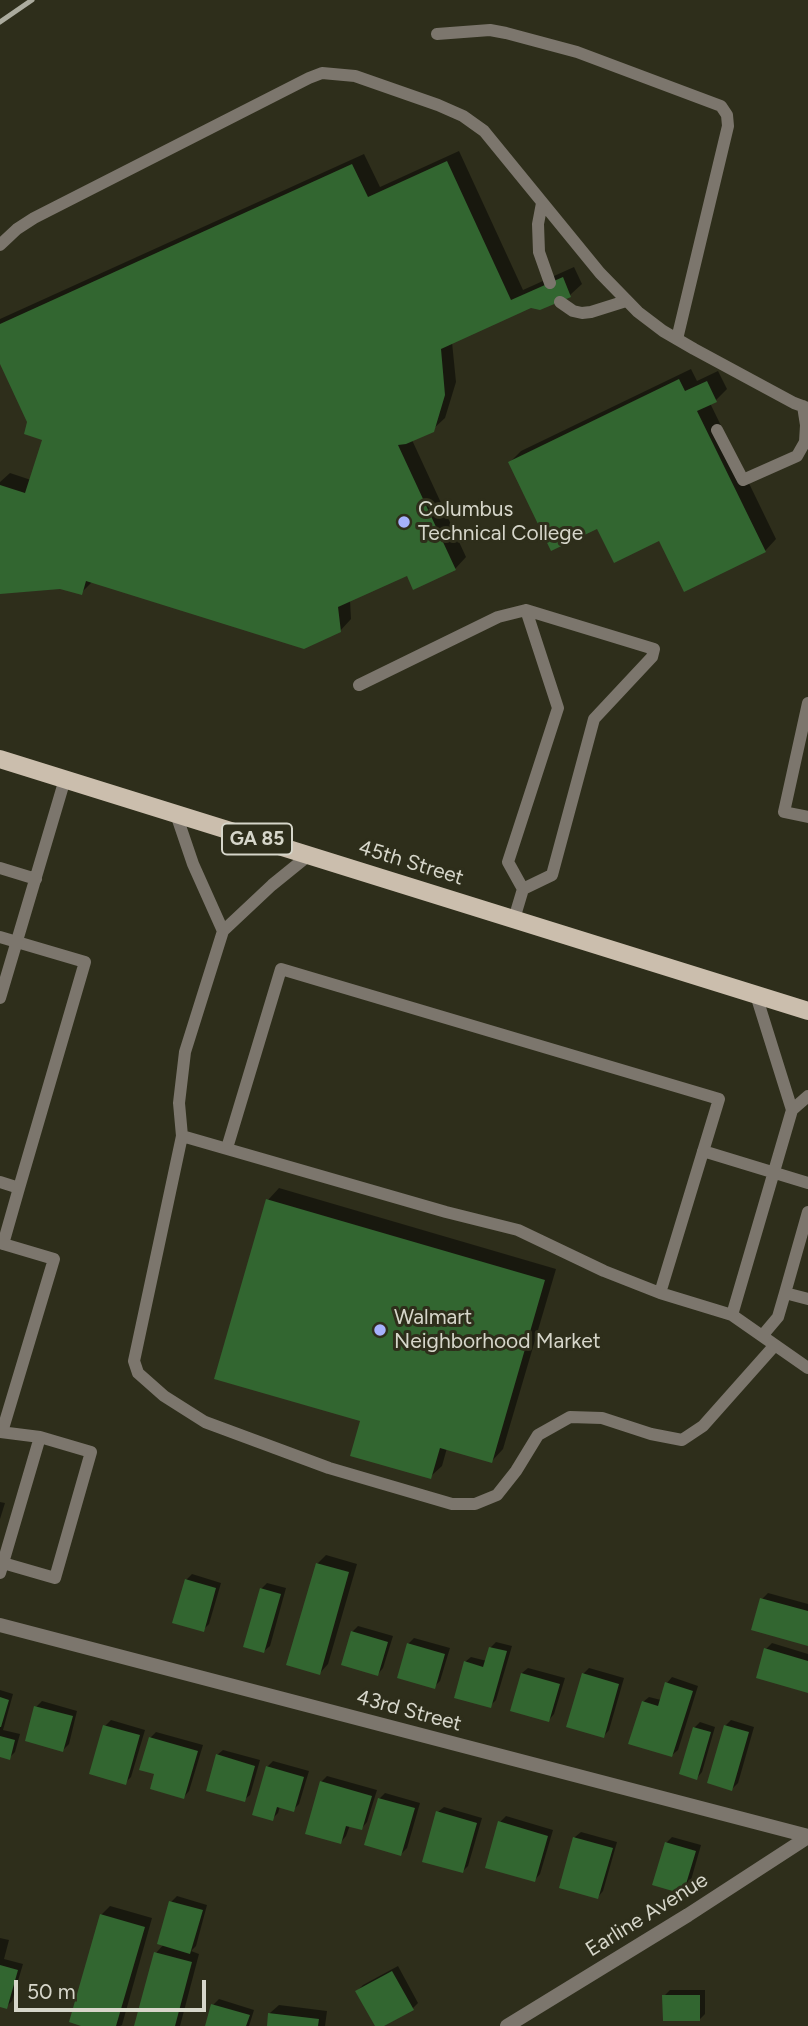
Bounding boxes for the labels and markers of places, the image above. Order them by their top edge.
place label: Columbus Technical College [418,497,583,547]
marker: Columbus Technical College [396,514,412,530]
place label: Walmart Neighborhood Market [394,1305,601,1355]
marker: Walmart Neighborhood Market [372,1322,388,1338]

